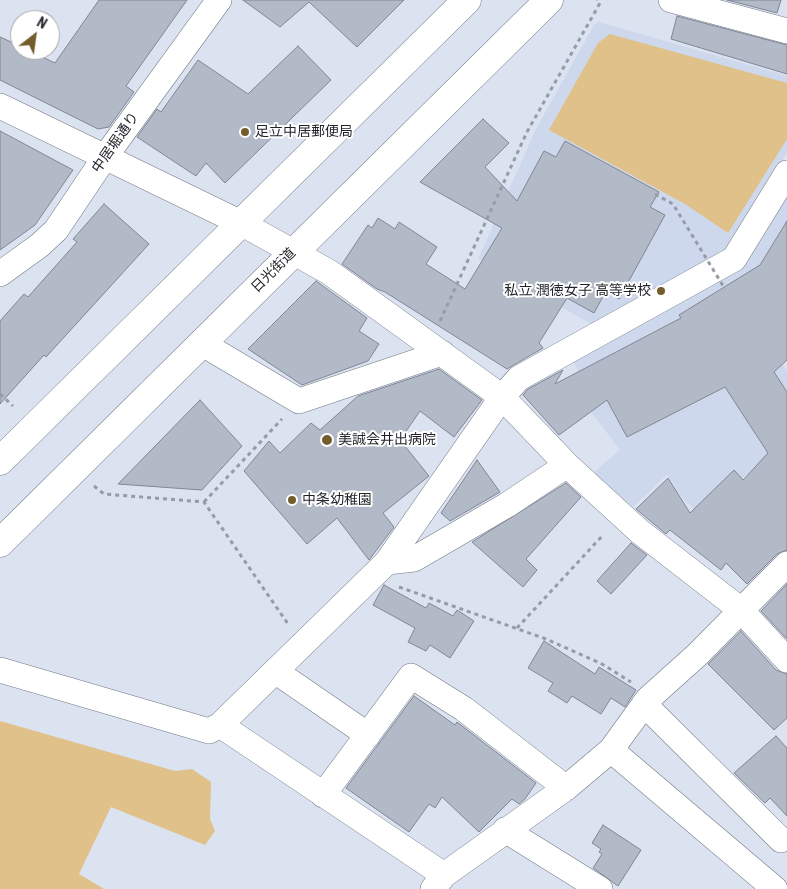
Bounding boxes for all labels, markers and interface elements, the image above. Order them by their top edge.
north arrow [10,10,60,60]
text: N [34,14,50,32]
street label: 中居堀通り [89,110,143,176]
place label: 足立中居郵便局 [255,124,353,140]
marker: 足立中居郵便局 [239,126,251,138]
street label: 日光街道 [248,245,300,297]
place label: 私立 潤徳女子 高等学校 [505,283,651,299]
marker: 私立 潤徳女子 高等学校 [655,285,667,297]
place label: 美誠会井出病院 [338,432,436,448]
marker: 美誠会井出病院 [320,433,334,447]
place label: 中条幼稚園 [302,492,372,508]
marker: 中条幼稚園 [286,494,298,506]

